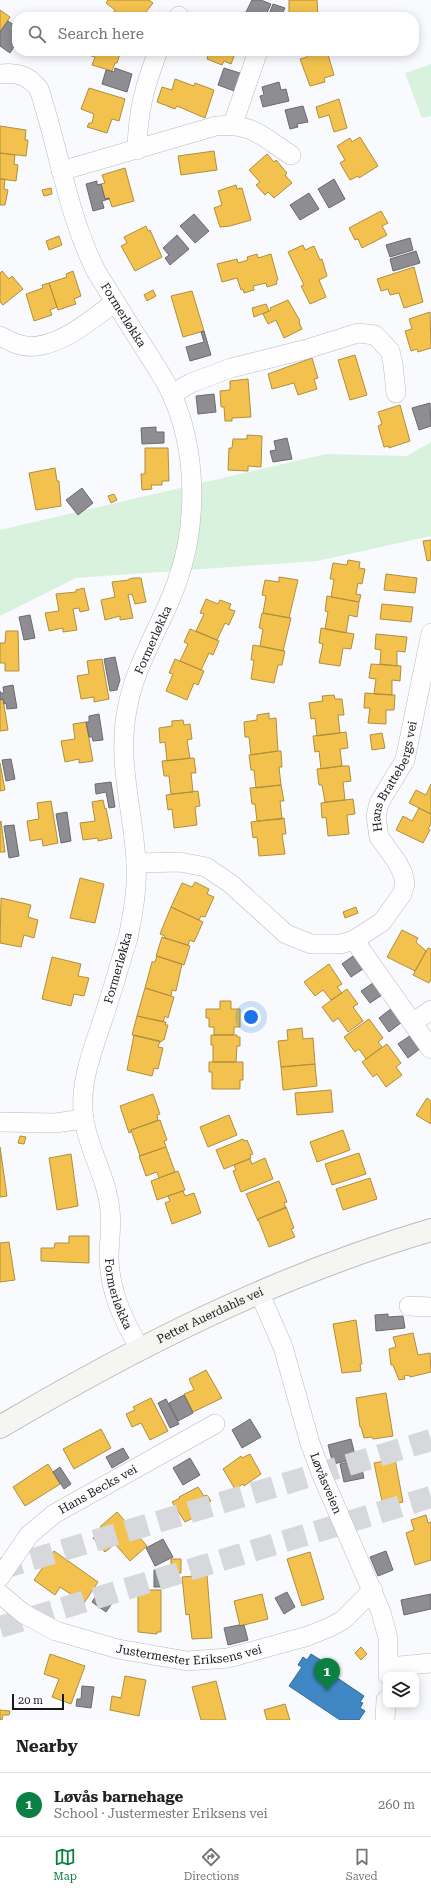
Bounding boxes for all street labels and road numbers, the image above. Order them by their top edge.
street label: Formerløkka [98,280,149,350]
street label: Formerløkka [132,603,175,676]
street label: Hans Brattebergs vei [369,720,420,833]
street label: Formerløkka [101,930,135,1005]
street label: Formerløkka [102,1258,135,1332]
street label: Petter Auerdahls vei [154,1285,266,1347]
street label: Løvåsveien [307,1451,345,1516]
street label: Hans Becks vei [56,1462,140,1517]
street label: Justermester Eriksens vei [115,1642,263,1668]

